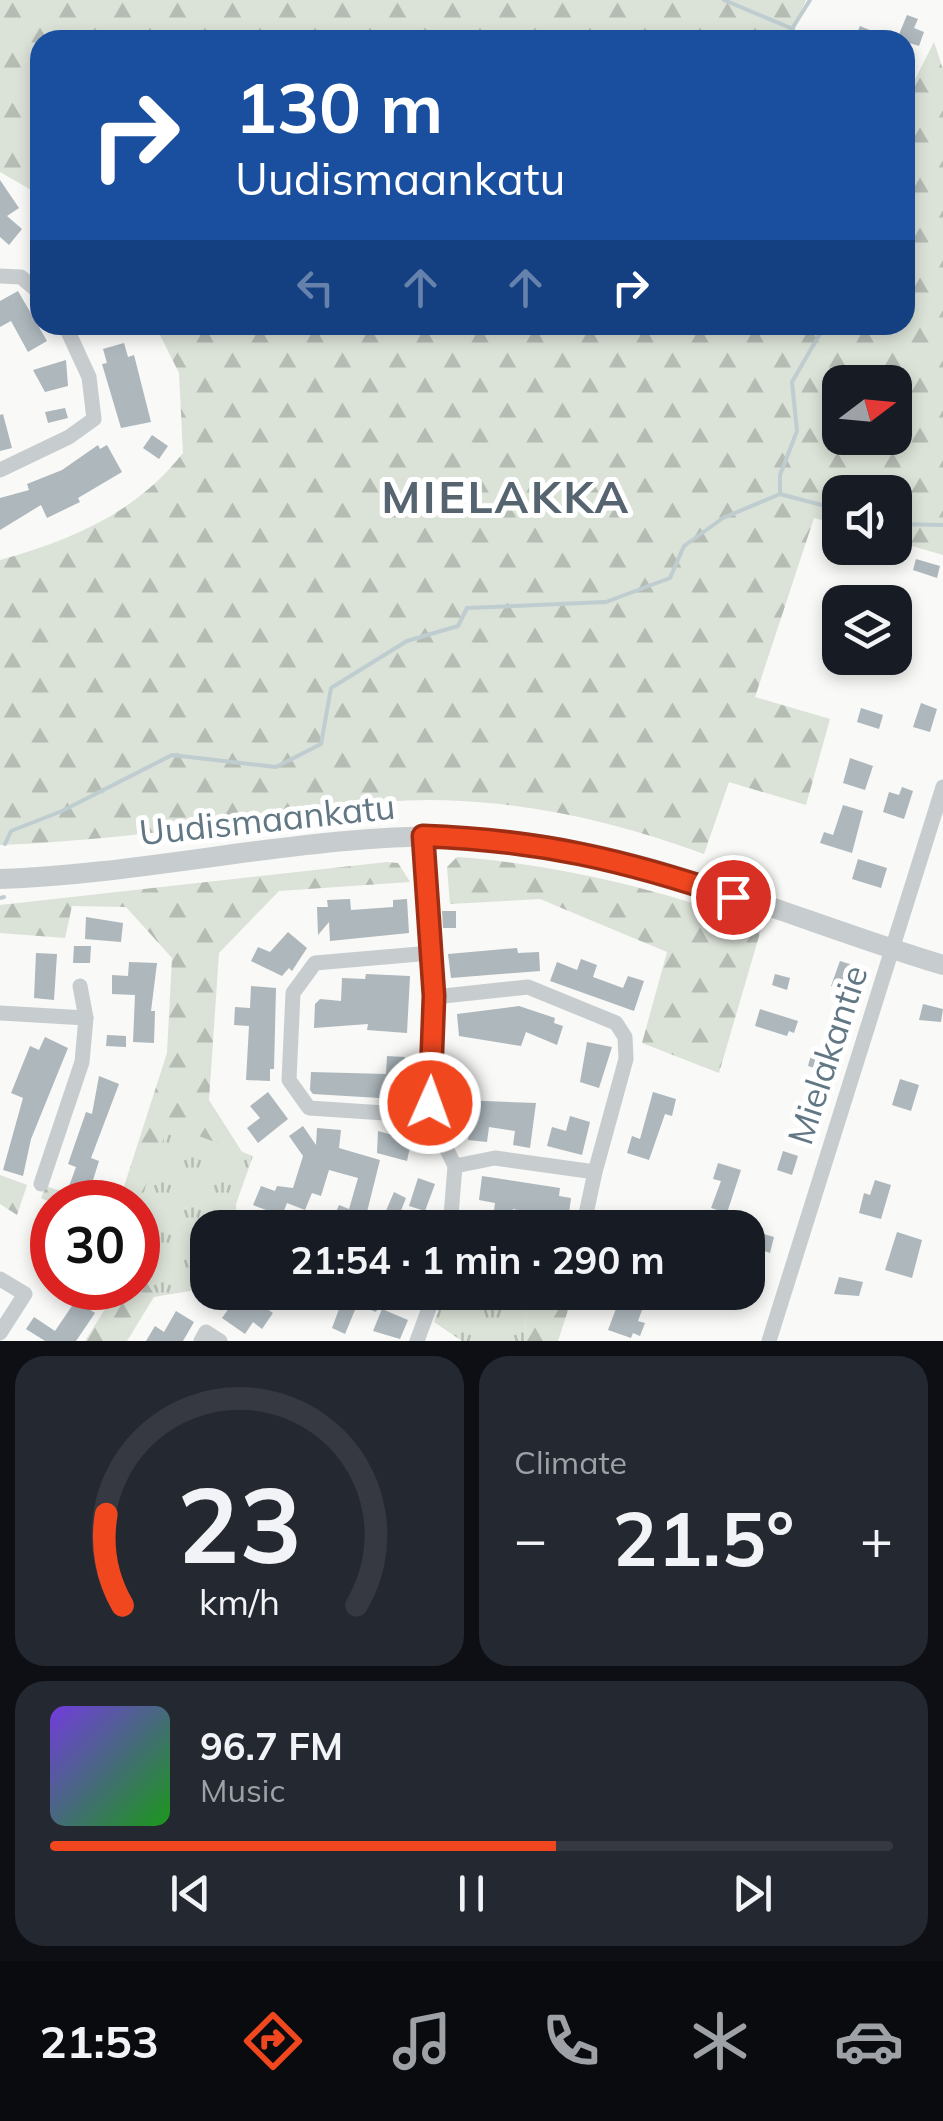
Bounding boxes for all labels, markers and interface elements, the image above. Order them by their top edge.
text: 130 m [235,63,443,151]
icon: right [70,70,200,200]
text: Uudismaankatu [235,150,565,206]
icon: left [288,260,343,315]
icon: ahead [393,260,448,315]
icon: ahead [498,260,553,315]
icon: right [603,260,658,315]
north arrow [822,365,912,455]
map controls [822,365,912,675]
district label: MIELAKKA [381,468,631,524]
button: sound [822,475,912,565]
button: layers [822,585,912,675]
street label: Uudismaankatu [137,784,397,854]
pin [691,855,776,940]
icon: arrive [706,870,761,925]
street label: Mielakantie [777,960,877,1150]
position arrow [378,1051,482,1155]
speed limit sign: 30 [30,1180,160,1310]
text: 21:54 · 1 min · 290 m [290,1236,665,1284]
text: Climate [514,1442,627,1482]
text: 23 [177,1458,302,1589]
text: 21.5° [612,1491,795,1585]
text: − [514,1504,547,1573]
text: + [860,1504,893,1573]
text: km/h [199,1579,280,1624]
text: 96.7 FM [200,1722,343,1770]
text: Music [200,1770,285,1810]
icon: previous [163,1866,218,1921]
icon: pause [444,1866,499,1921]
icon: next [725,1866,780,1921]
icon: directions [238,2006,308,2076]
icon: music [387,2006,457,2076]
icon: phone [536,2006,606,2076]
icon: climate [685,2006,755,2076]
icon: car [834,2006,904,2076]
text: 21:53 [39,2013,159,2069]

